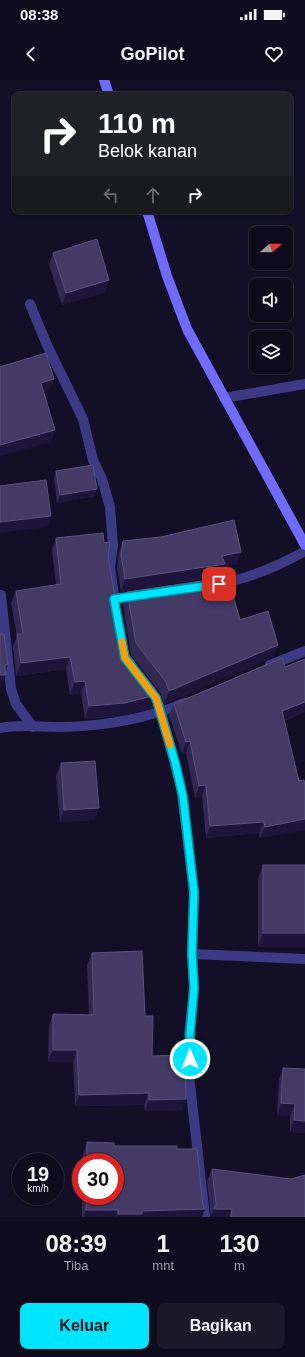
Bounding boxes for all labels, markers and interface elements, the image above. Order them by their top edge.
text: 08:38 [20,6,58,23]
icon: back [20,43,42,65]
icon: heart [263,43,285,65]
text: GoPilot [121,44,185,64]
icon: right [32,108,84,160]
text: 110 m [98,108,176,139]
text: Belok kanan [98,141,197,161]
icon: left [100,184,122,206]
icon: ahead [142,184,164,206]
icon: right [184,184,206,206]
north arrow [249,226,293,270]
map controls [249,226,293,374]
button: sound [249,278,293,322]
button: layers [249,330,293,374]
pin [202,567,236,601]
icon: arrive [208,573,230,595]
position arrow [169,1038,211,1080]
speed limit sign: 30 [72,1153,124,1205]
text: 19 [27,1163,49,1185]
text: km/h [27,1183,49,1194]
text: 08:39 [45,1230,107,1257]
text: 1 [156,1230,170,1257]
text: 130 [219,1230,260,1257]
text: Tiba [64,1258,89,1273]
text: mnt [152,1258,174,1273]
text: m [234,1258,245,1273]
button: Keluar [20,1303,149,1349]
button: Bagikan [157,1303,285,1349]

